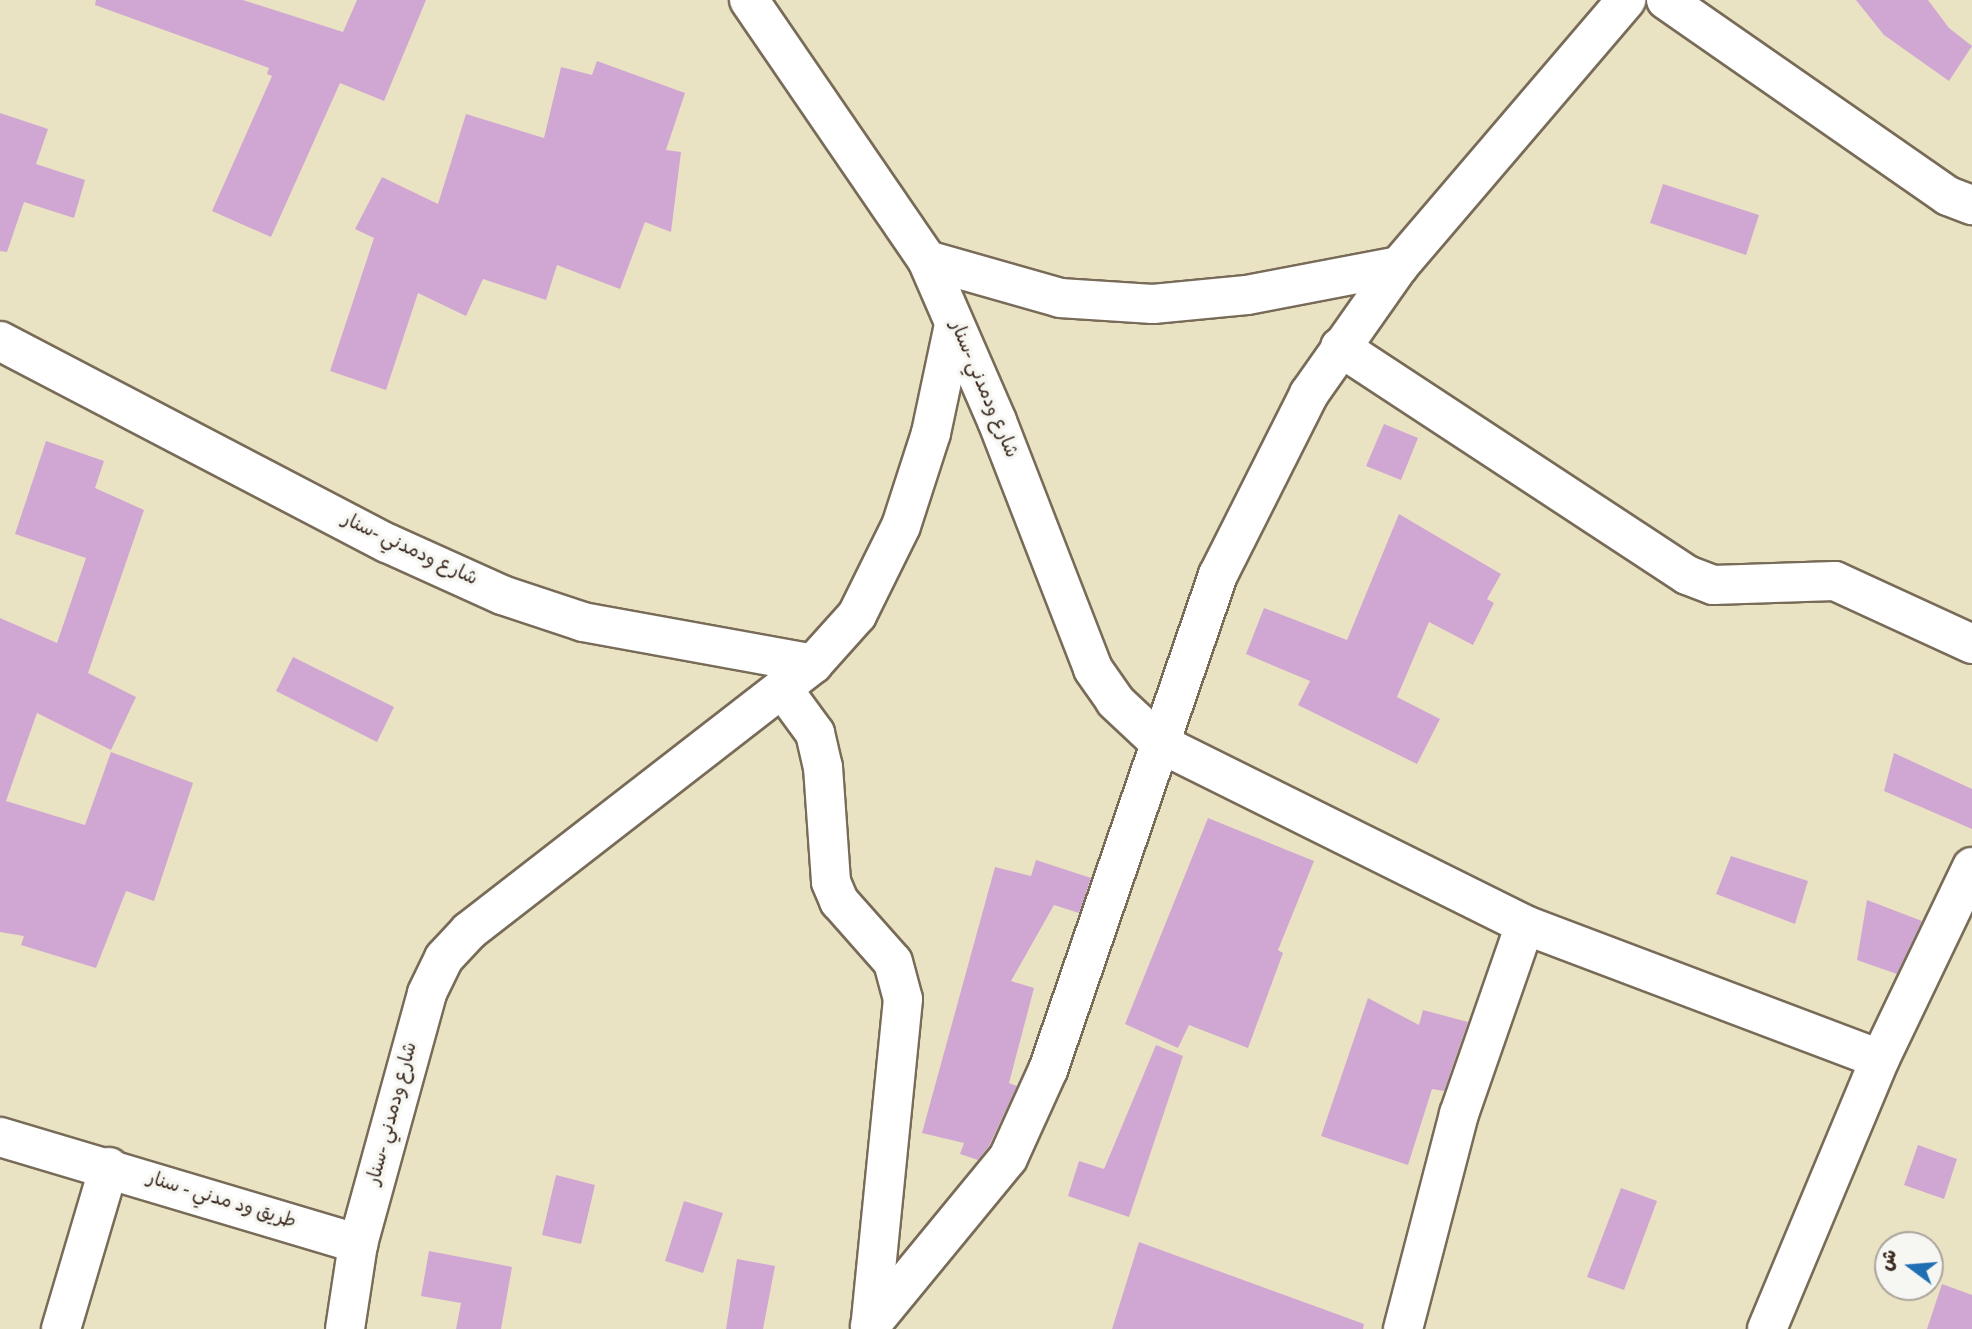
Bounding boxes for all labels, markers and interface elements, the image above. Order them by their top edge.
street label: شارع ودمدني -سنار [943,318,1021,462]
street label: شارع ودمدني -سنار [338,510,480,592]
street label: شارع ودمدني -سنار [364,1040,424,1188]
street label: طريق ود مدني - سنار [144,1169,298,1235]
north arrow [1874,1231,1944,1301]
text: ش [1876,1247,1904,1274]

